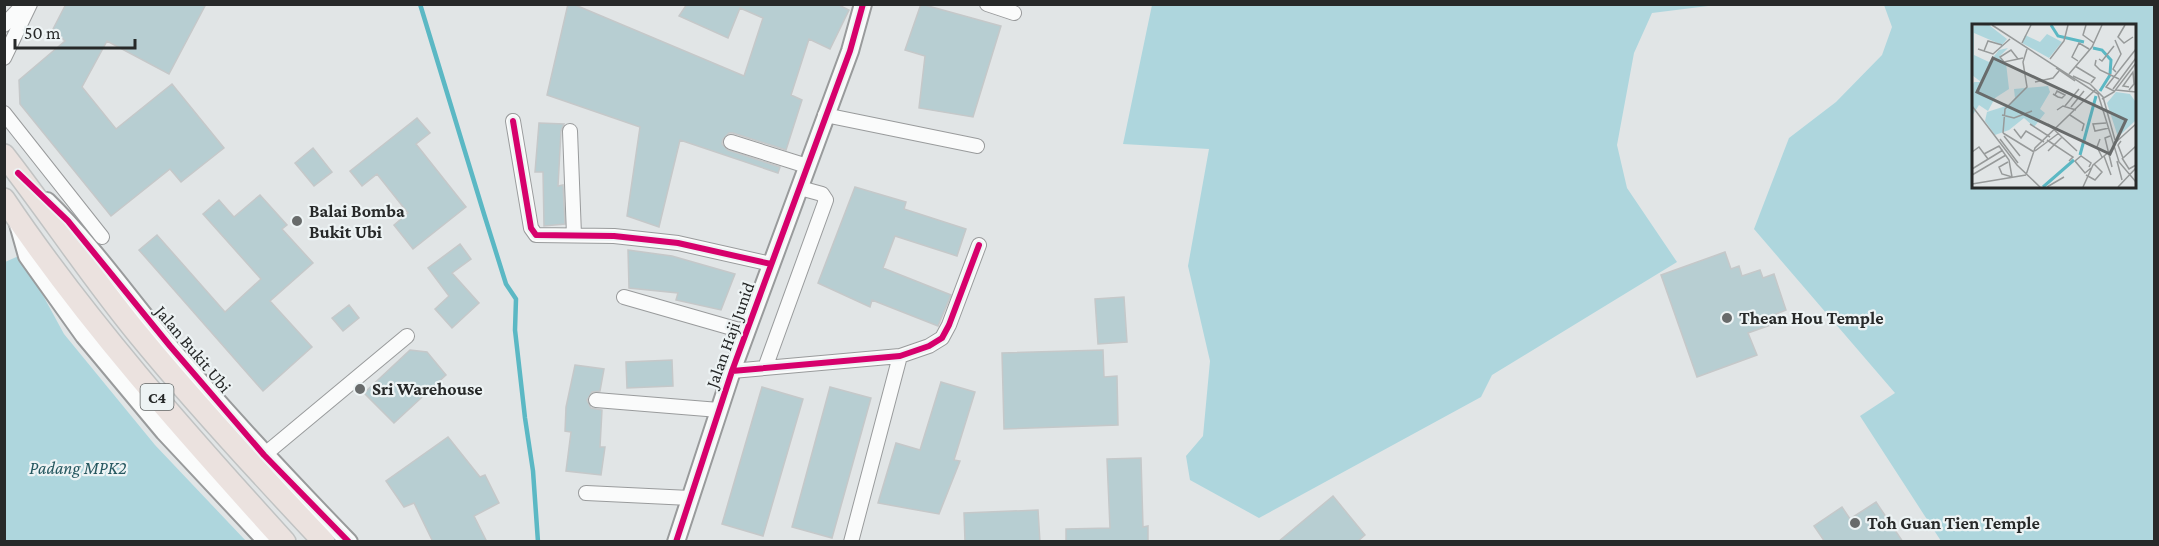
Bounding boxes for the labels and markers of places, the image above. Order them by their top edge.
place label: Balai Bomba Bukit Ubi [309,201,405,242]
marker: Balai Bomba Bukit Ubi [290,214,304,228]
place label: Thean Hou Temple [1739,308,1884,328]
marker: Thean Hou Temple [1720,311,1734,325]
place label: Sri Warehouse [372,379,483,399]
marker: Sri Warehouse [353,382,367,396]
place label: Toh Guan Tien Temple [1867,513,2040,533]
marker: Toh Guan Tien Temple [1848,516,1862,530]

